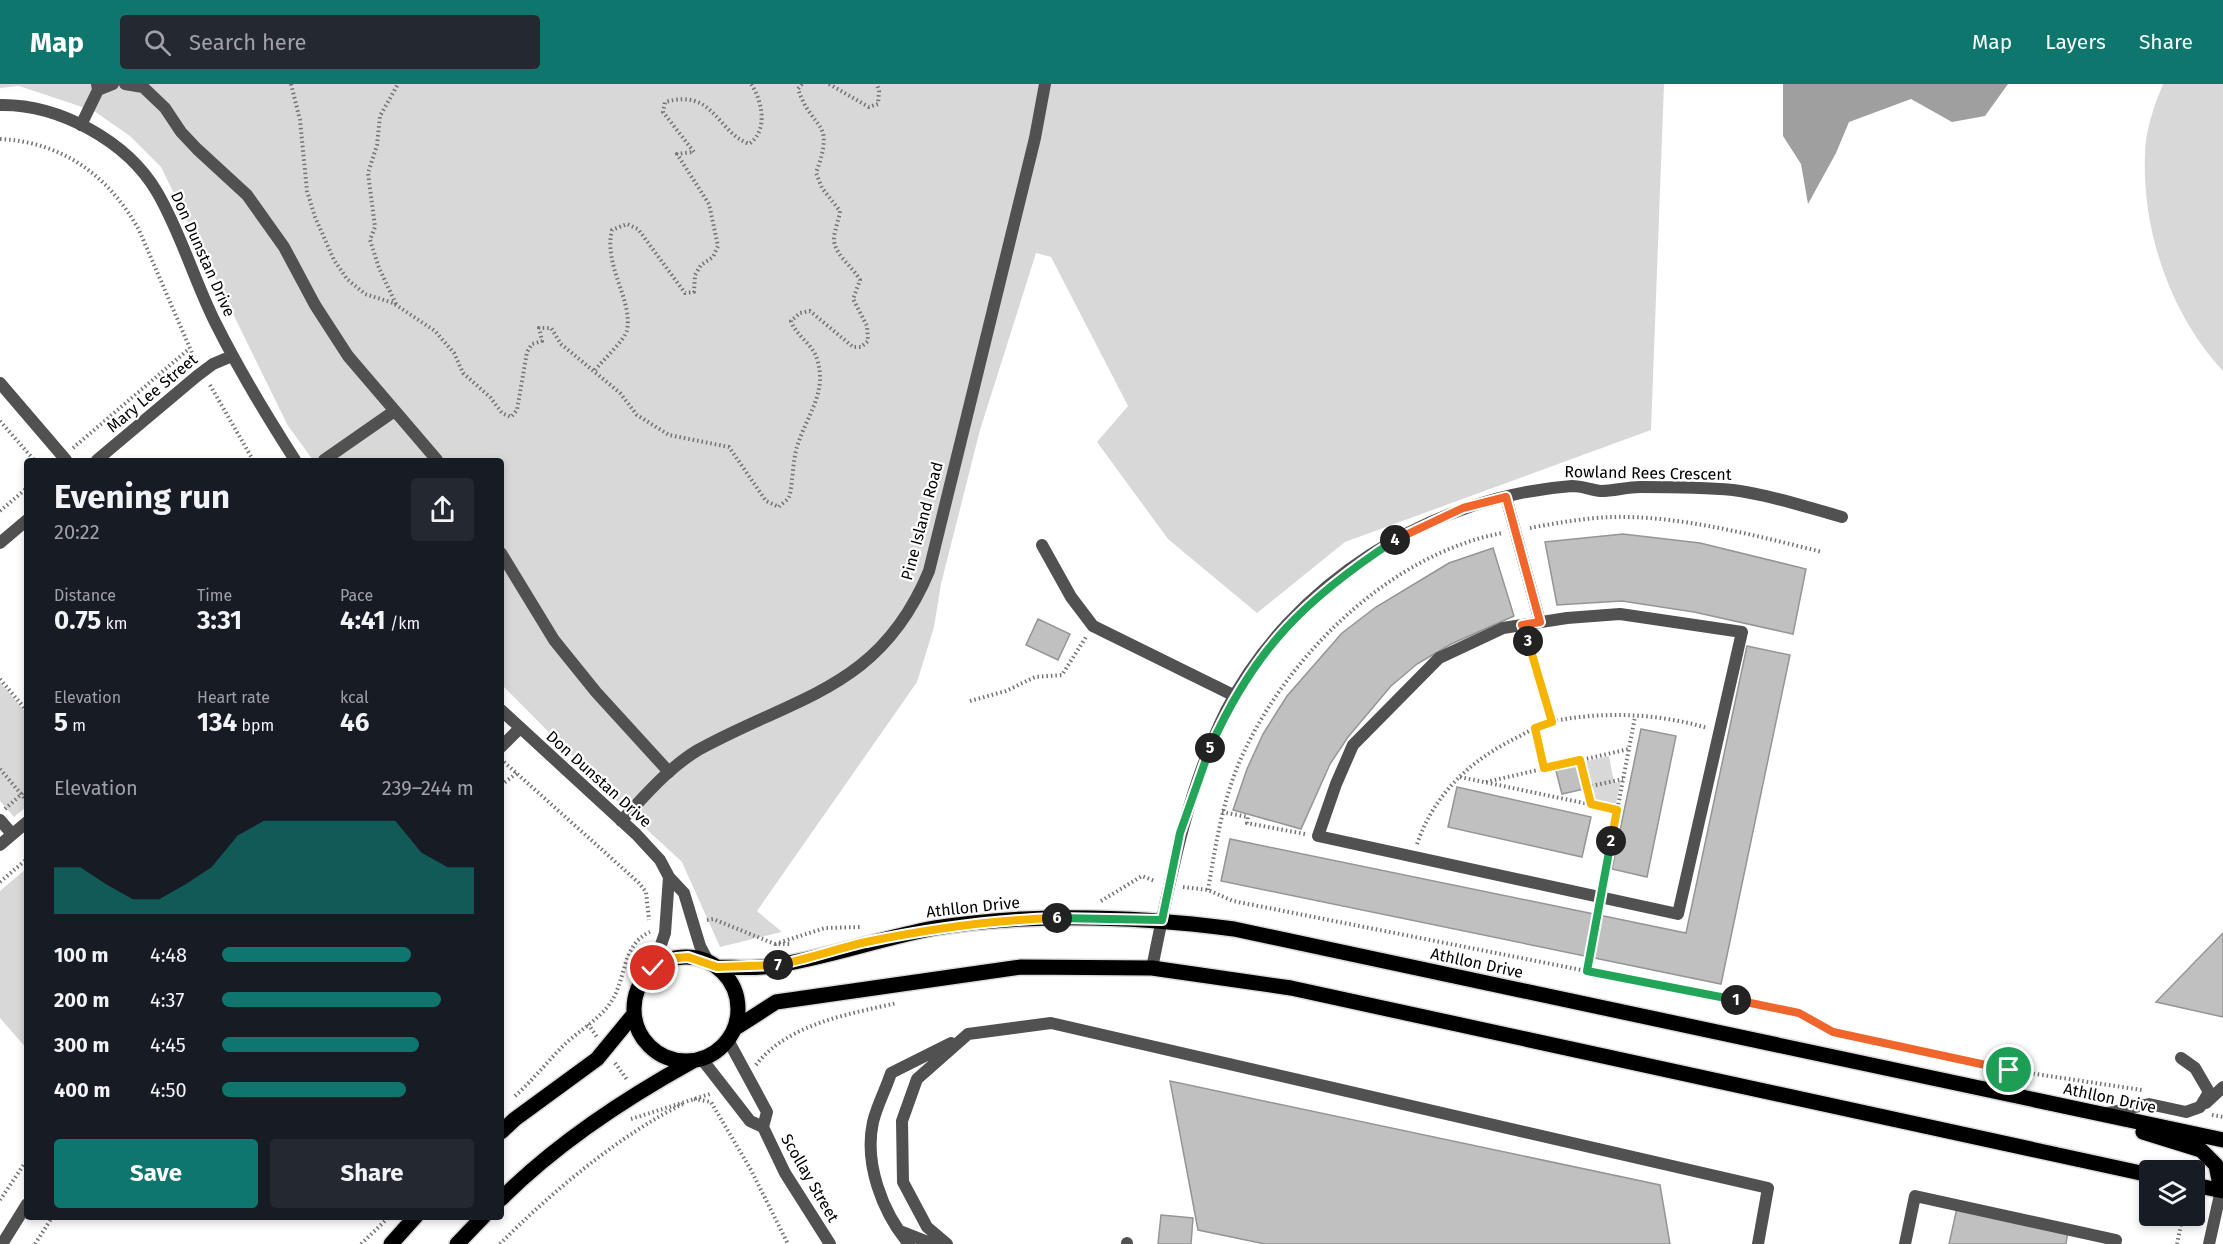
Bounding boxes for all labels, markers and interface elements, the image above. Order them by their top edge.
search box [120,15,540,69]
text: Map [30,26,84,59]
icon: search [141,26,174,59]
text: Search here [189,29,307,56]
text: Map [1972,29,2012,55]
text: Layers [2045,29,2106,55]
text: Share [2139,29,2193,55]
street label: Don Dunstan Drive [167,188,239,320]
street label: Mary Lee Street [103,350,201,436]
street label: Pine Island Road [897,460,947,582]
street label: Rowland Rees Crescent [1564,462,1732,484]
text: Evening run [54,477,230,517]
button: share [411,478,474,541]
text: 20:22 [54,520,100,544]
pin: 4 [1380,525,1410,555]
text: 4 [1390,530,1400,549]
text: Distance [54,586,116,605]
text: Time [197,586,232,605]
text: Pace [340,586,373,605]
text: 0.75 [54,605,101,636]
text: 3:31 [197,605,242,636]
text: 4:41 [340,605,386,636]
text: km [101,614,127,633]
text: /km [386,614,420,633]
pin: 3 [1513,626,1543,656]
text: 3 [1524,631,1532,650]
text: Elevation [54,688,121,707]
text: Heart rate [197,688,270,707]
text: kcal [340,688,369,707]
text: 5 [54,707,68,738]
text: 134 [197,707,237,738]
text: 46 [340,707,369,738]
text: m [68,716,86,735]
text: bpm [237,716,274,735]
street label: Don Dunstan Drive [542,727,656,831]
pin: 5 [1195,733,1225,763]
text: 5 [1206,738,1214,757]
text: Elevation [54,776,138,800]
text: 239–244 m [382,776,474,800]
pin: 2 [1596,826,1626,856]
text: 2 [1607,831,1615,850]
street label: Athllon Drive [925,893,1021,921]
pin: 6 [1042,903,1072,933]
text: 6 [1052,908,1062,927]
pin [627,942,678,993]
text: 100 m [54,943,108,967]
text: 4:48 [150,943,187,967]
street label: Athllon Drive [1429,944,1525,982]
pin: 7 [763,950,793,980]
icon: check [636,951,669,984]
text: 7 [774,955,782,974]
pin: 1 [1721,985,1751,1015]
text: 200 m [54,988,109,1012]
text: 4:37 [150,988,184,1012]
text: 1 [1732,990,1740,1009]
text: 300 m [54,1033,109,1057]
text: 4:45 [150,1033,186,1057]
pin [1983,1044,2034,1095]
icon: arrive [1992,1053,2025,1086]
text: 400 m [54,1078,110,1102]
text: 4:50 [150,1078,187,1102]
street label: Athllon Drive [2062,1079,2158,1117]
street label: Scollay Street [777,1131,843,1226]
button: Save [54,1139,258,1208]
button: Share [270,1139,474,1208]
map controls [2139,1160,2205,1226]
button: layers [2139,1160,2205,1226]

